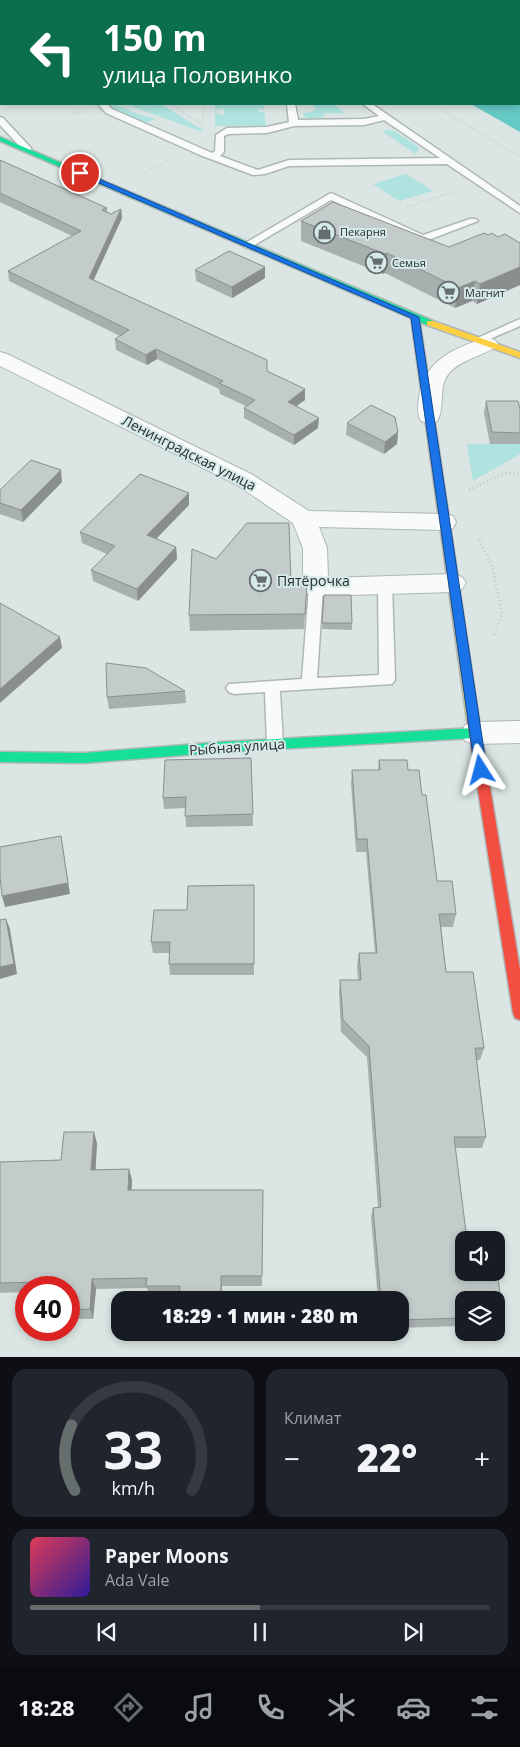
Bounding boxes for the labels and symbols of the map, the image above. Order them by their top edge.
pin [59,152,101,194]
shop icon: Пекарня [312,220,336,244]
place label: Пекарня [340,224,386,239]
supermarket icon: Семья [364,251,388,275]
place label: Семья [392,255,426,270]
supermarket icon: Магнит [437,281,461,305]
place label: Магнит [465,285,505,300]
street label: Ленинградская улица [119,410,260,495]
supermarket icon: Пятёрочка [249,569,273,593]
place label: Пятёрочка [277,571,350,590]
street label: Рыбная улица [188,734,286,759]
position arrow [454,743,506,795]
speed limit sign: 40 [15,1276,80,1341]

